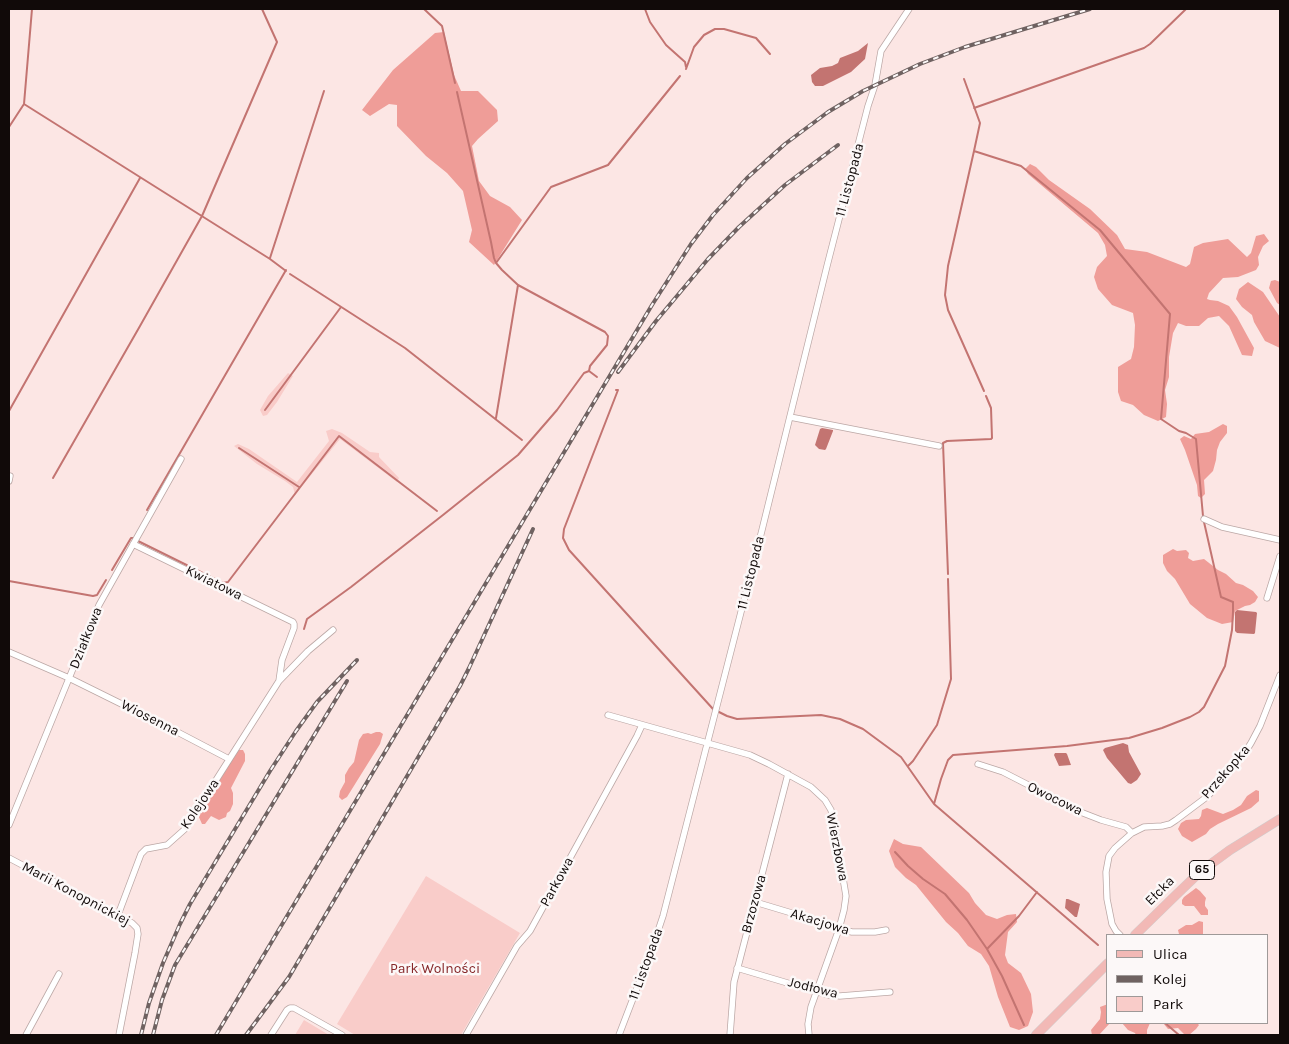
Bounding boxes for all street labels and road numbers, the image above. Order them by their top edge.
street label: 11 Listopada [832,141,868,219]
street label: 11 Listopada [734,534,768,612]
street label: Kwiatowa [183,562,245,604]
street label: Działkowa [66,605,106,671]
street label: Wiosenna [118,696,182,740]
street label: Przekopka [1198,742,1254,802]
street label: Kolejowa [177,776,223,832]
street label: Owocowa [1025,778,1085,820]
street label: Wierzbowa [822,811,852,883]
street label: Parkowa [537,854,577,910]
street label: Marii Konopnickiej [19,858,133,930]
road number: 65 [1190,860,1214,880]
street label: Brzozowa [738,873,770,935]
street label: Ełcka [1142,873,1178,909]
street label: Akacjowa [788,905,852,939]
street label: 11 Listopada [625,926,667,1002]
street label: Jodłowa [786,974,840,1002]

